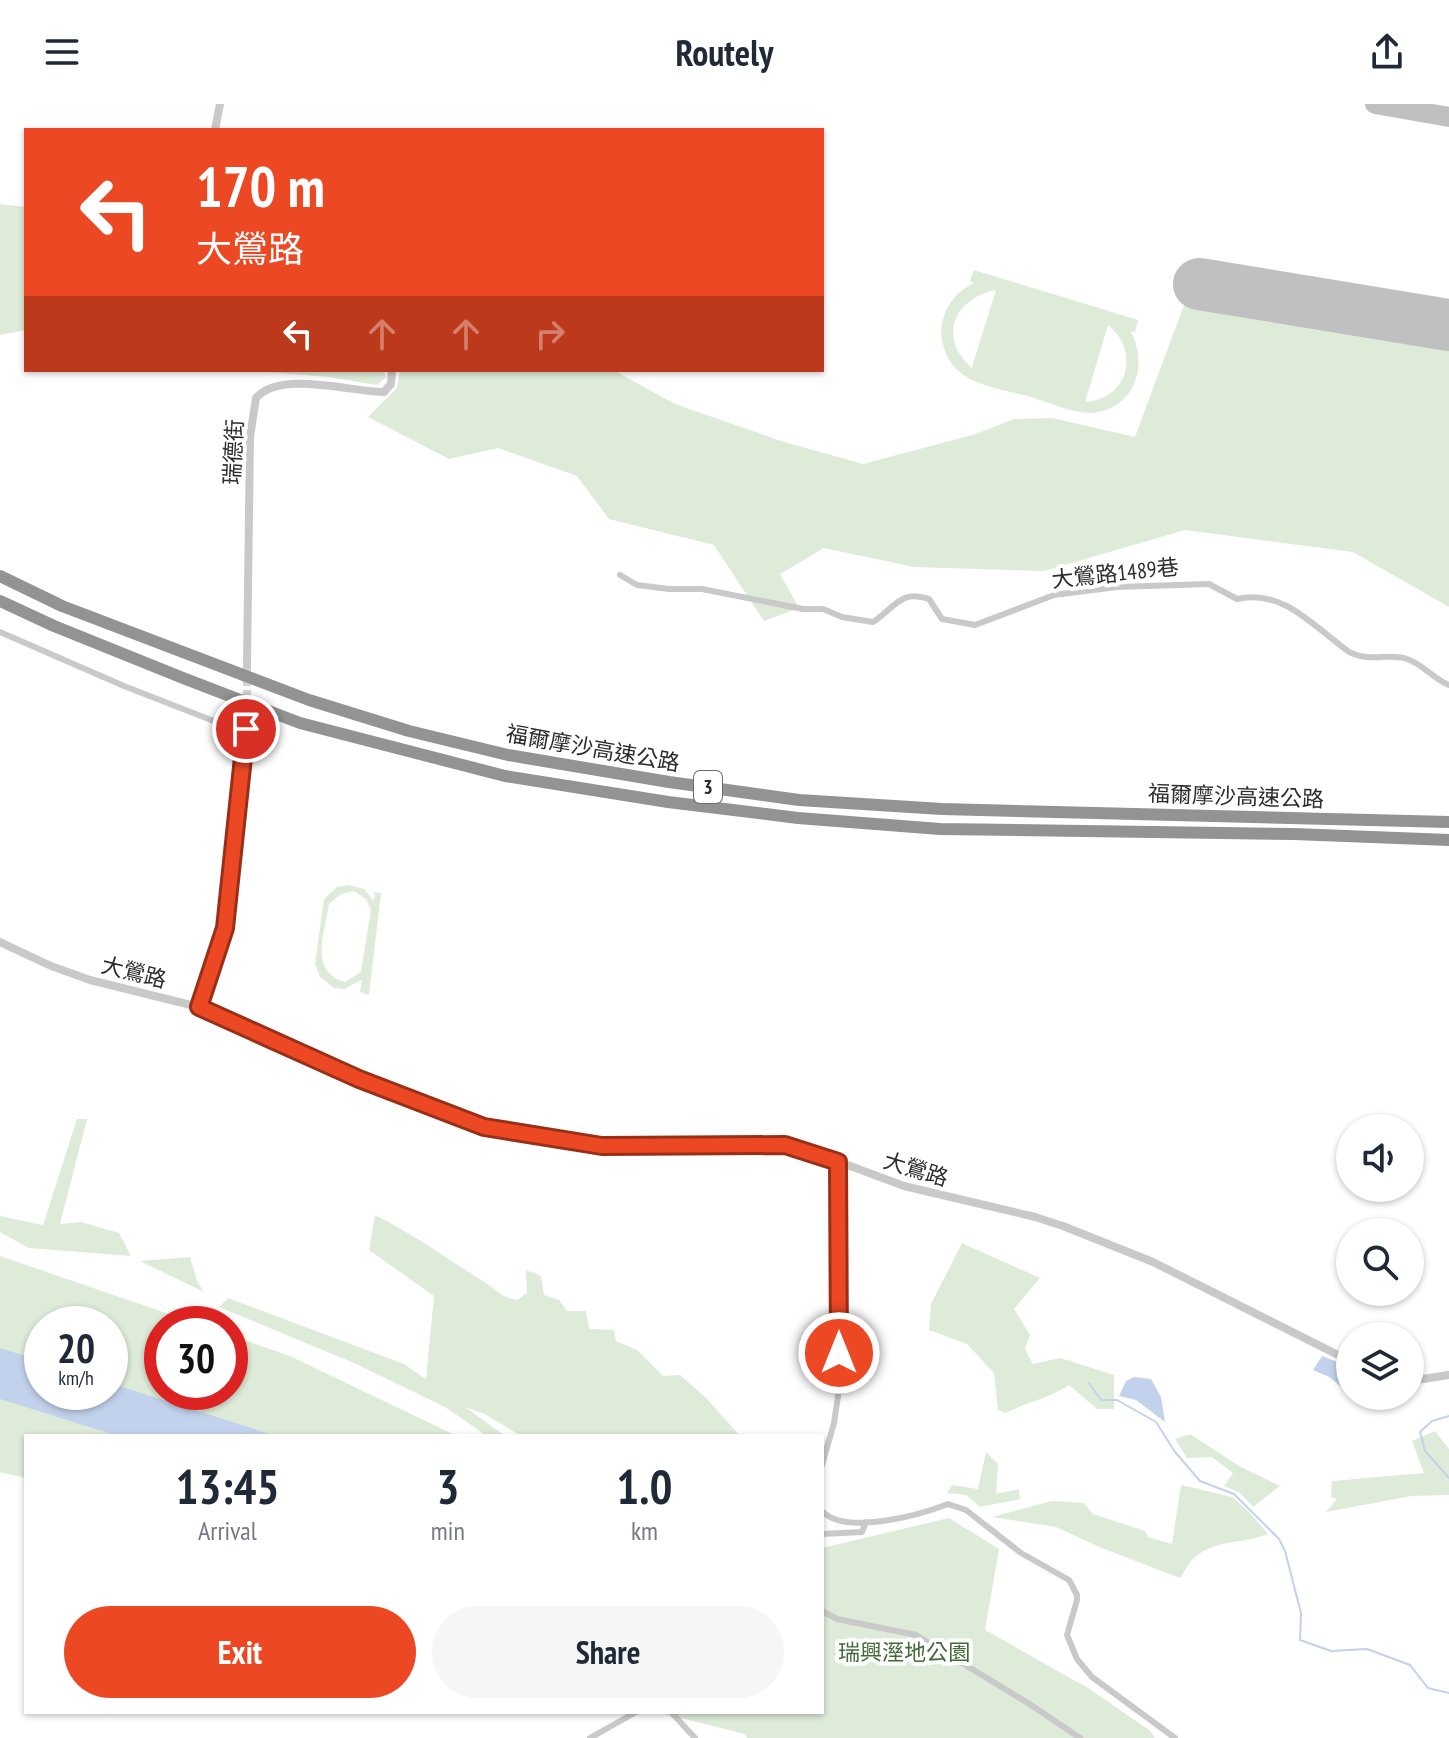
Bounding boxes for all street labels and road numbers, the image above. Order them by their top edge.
street label: 瑞德街 [217,418,249,486]
street label: 大鶯路1489巷 [1050,552,1180,594]
street label: 福爾摩沙高速公路 [504,719,682,777]
road number: 3 [694,771,722,803]
street label: 福爾摩沙高速公路 [1148,779,1324,813]
street label: 大鶯路 [99,950,169,994]
street label: 大鶯路 [880,1146,952,1192]

